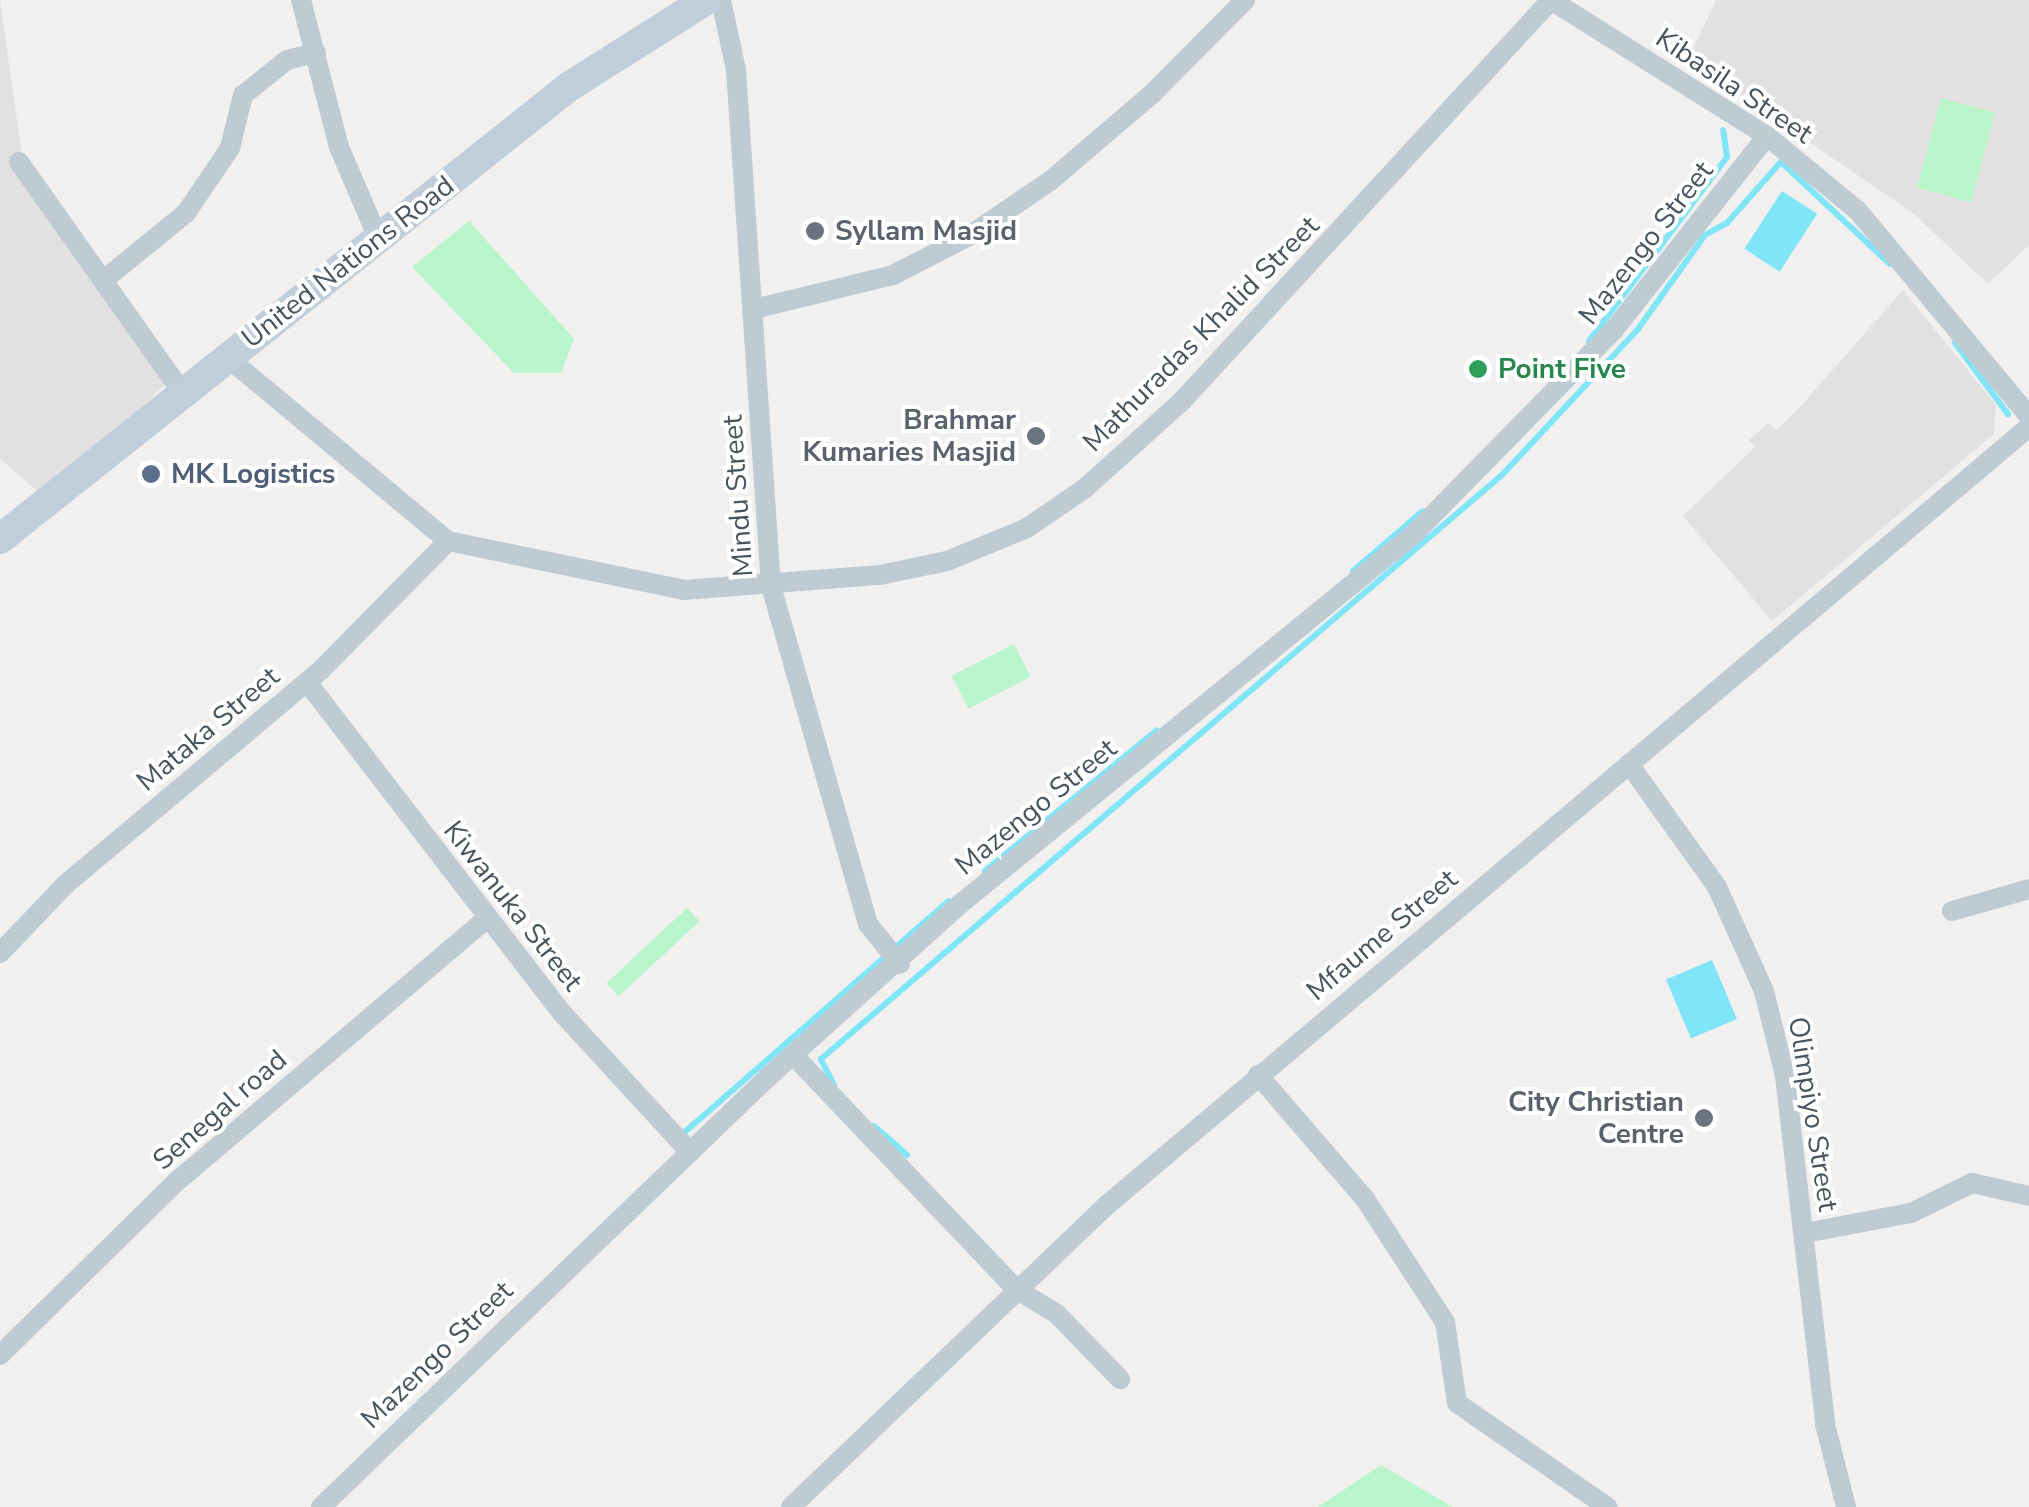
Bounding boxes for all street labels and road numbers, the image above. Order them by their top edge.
street label: Kibasila Street [1649,21,1819,151]
street label: Mazengo Street [1572,155,1720,331]
street label: United Nations Road [235,169,461,355]
street label: Mathuradas Khalid Street [1076,209,1326,459]
street label: Mindu Street [716,414,760,578]
street label: Mataka Street [130,660,286,798]
street label: Mazengo Street [949,732,1123,882]
street label: Kiwanuka Street [436,814,590,998]
street label: Mfaume Street [1300,862,1464,1008]
street label: Olimpiyo Street [1781,1014,1845,1214]
street label: Senegal road [146,1043,294,1177]
street label: Mazengo Street [354,1274,520,1436]

